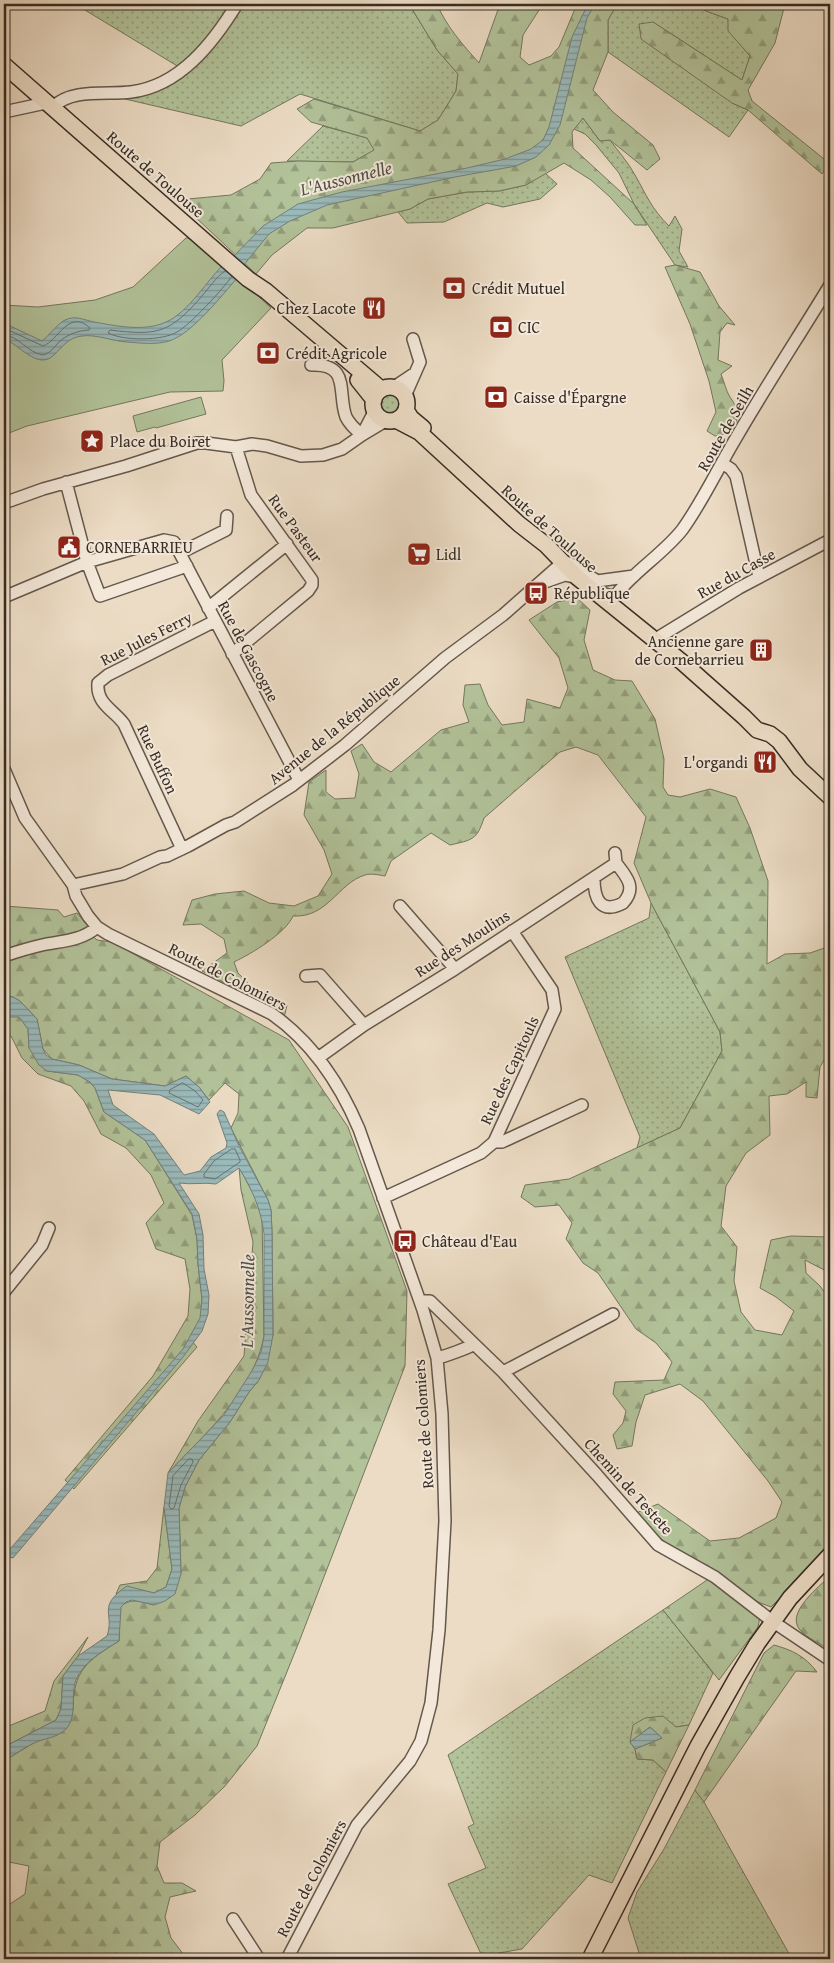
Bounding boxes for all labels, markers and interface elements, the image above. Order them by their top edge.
street label: Route de Toulouse [102,125,210,223]
water label: L'Aussonnelle [296,154,395,203]
bank icon: Crédit Mutuel [441,275,467,301]
place label: Crédit Mutuel [472,276,566,300]
restaurant icon: Chez Lacote [361,295,387,321]
place label: Chez Lacote [277,296,356,320]
bank icon: CIC [488,314,514,340]
place label: CIC [518,315,541,339]
bank icon: Crédit Agricole [255,340,281,366]
place label: Crédit Agricole [286,341,387,365]
street label: Route de Seilh [691,381,759,475]
bank icon: Caisse d'Épargne [483,384,509,410]
place label: Caisse d'Épargne [514,385,626,409]
place icon: Place du Boiret [79,428,105,454]
place label: Place du Boiret [110,429,211,453]
street label: Route de Toulouse [496,478,604,578]
street label: Rue Pasteur [263,489,329,568]
public building icon: CORNEBARRIEU [56,534,82,560]
place label: CORNEBARRIEU [86,535,193,559]
supermarket icon: Lidl [406,541,432,567]
place label: Lidl [436,542,462,566]
street label: Rue du Casse [693,542,779,604]
bus stop icon: République [523,580,549,606]
place label: République [554,581,630,605]
street label: Rue de Gascogne [212,596,286,706]
street label: Rue Jules Ferry [96,605,196,671]
place label: Ancienne gare de Cornebarrieu [635,629,744,671]
building icon: Ancienne gare de Cornebarrieu [748,637,774,663]
street label: Avenue de la République [263,668,405,790]
street label: Rue Buffon [131,720,185,798]
restaurant icon: L'organdi [752,749,778,775]
place label: L'organdi [684,750,749,774]
street label: Rue des Moulins [410,903,514,983]
street label: Route de Colomiers [165,936,291,1016]
street label: Rue des Capitouls [473,1012,545,1128]
bus stop icon: Château d'Eau [392,1228,418,1254]
place label: Château d'Eau [422,1229,517,1253]
water label: L'Aussonnelle [233,1254,261,1349]
street label: Route de Colomiers [407,1358,439,1490]
street label: Chemin de Testete [579,1432,679,1540]
street label: Route de Colomiers [270,1815,352,1941]

